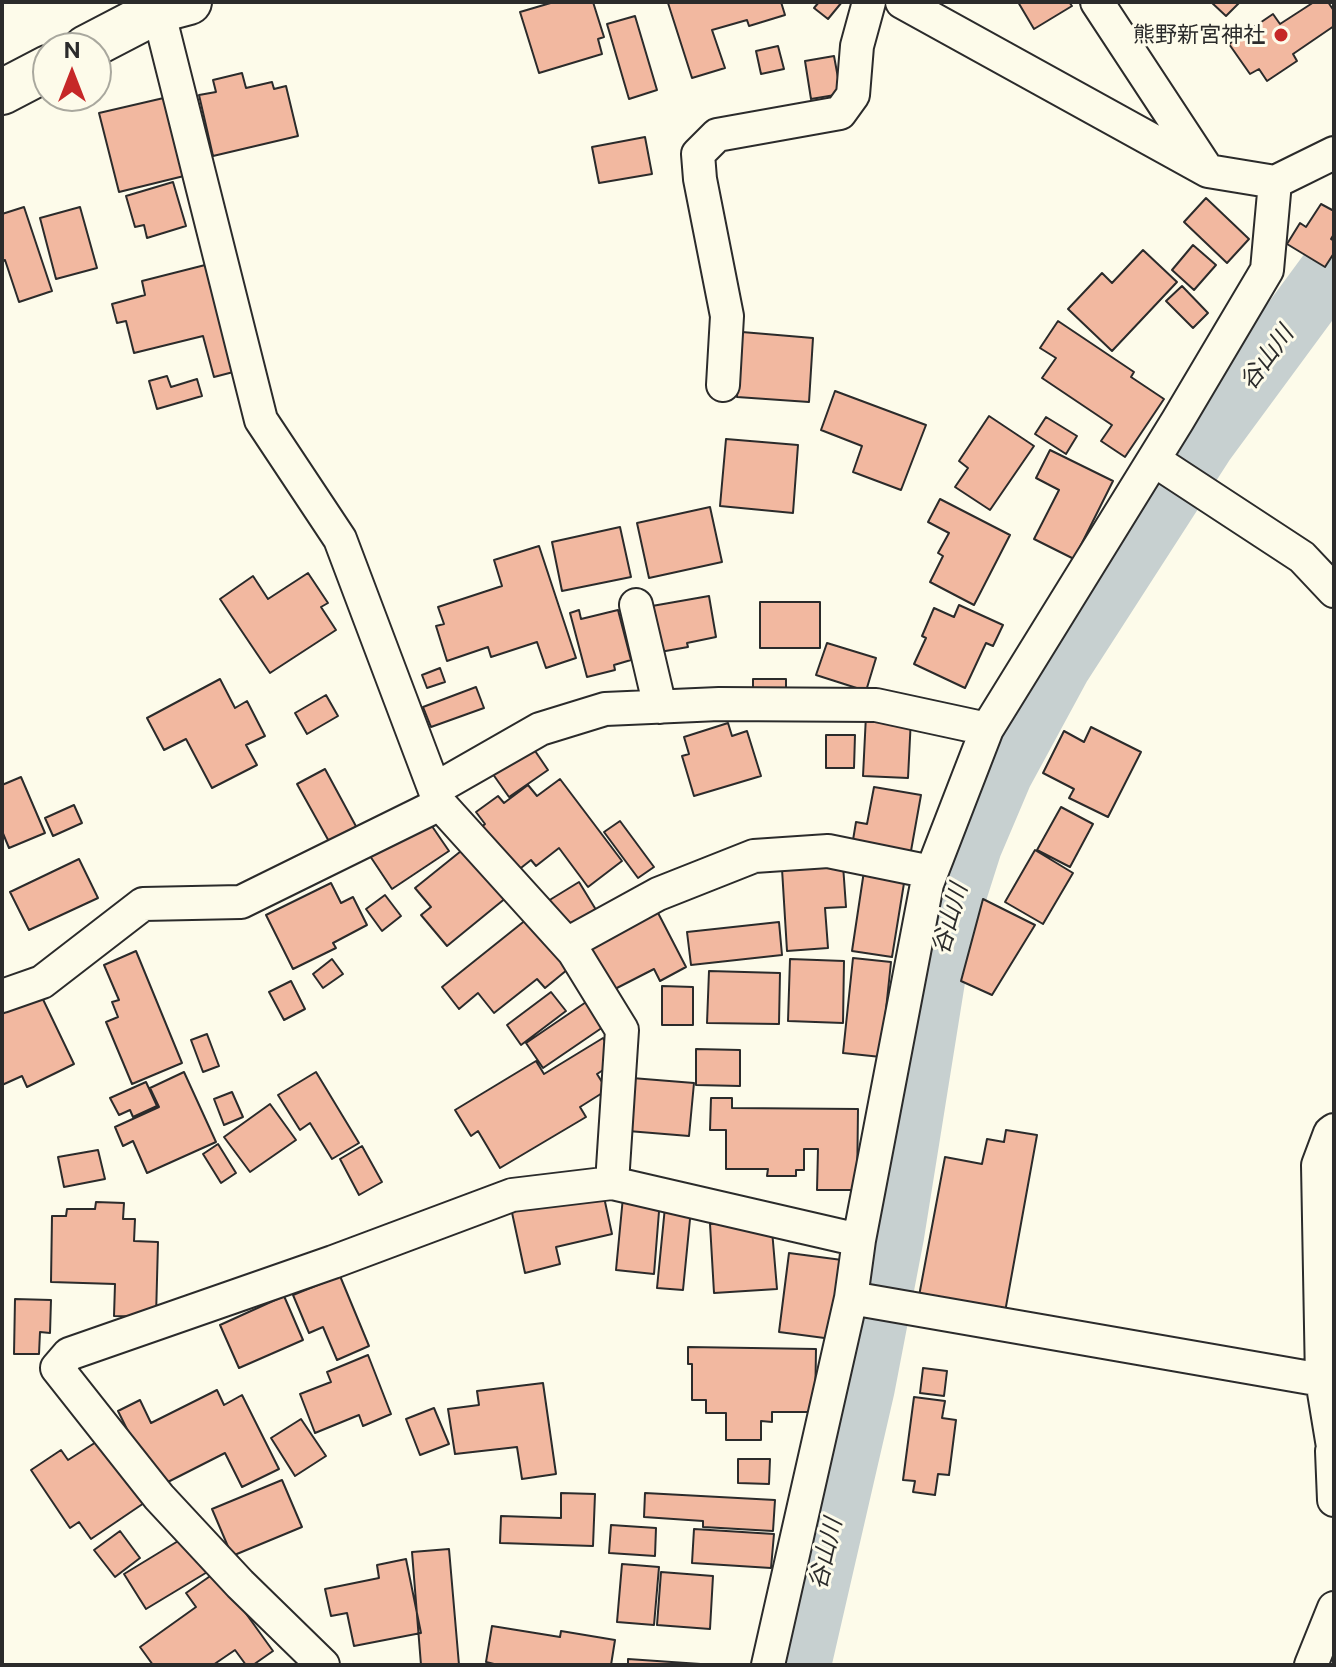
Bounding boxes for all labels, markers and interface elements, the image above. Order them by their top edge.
place label: 熊野新宮神社 [1133,22,1265,48]
marker: 熊野新宮神社 [1272,26,1290,44]
north arrow [32,32,112,112]
text: N [63,37,81,63]
water label: 谷山川 [1234,320,1300,396]
water label: 谷山川 [926,880,974,958]
water label: 谷山川 [804,1516,848,1592]

